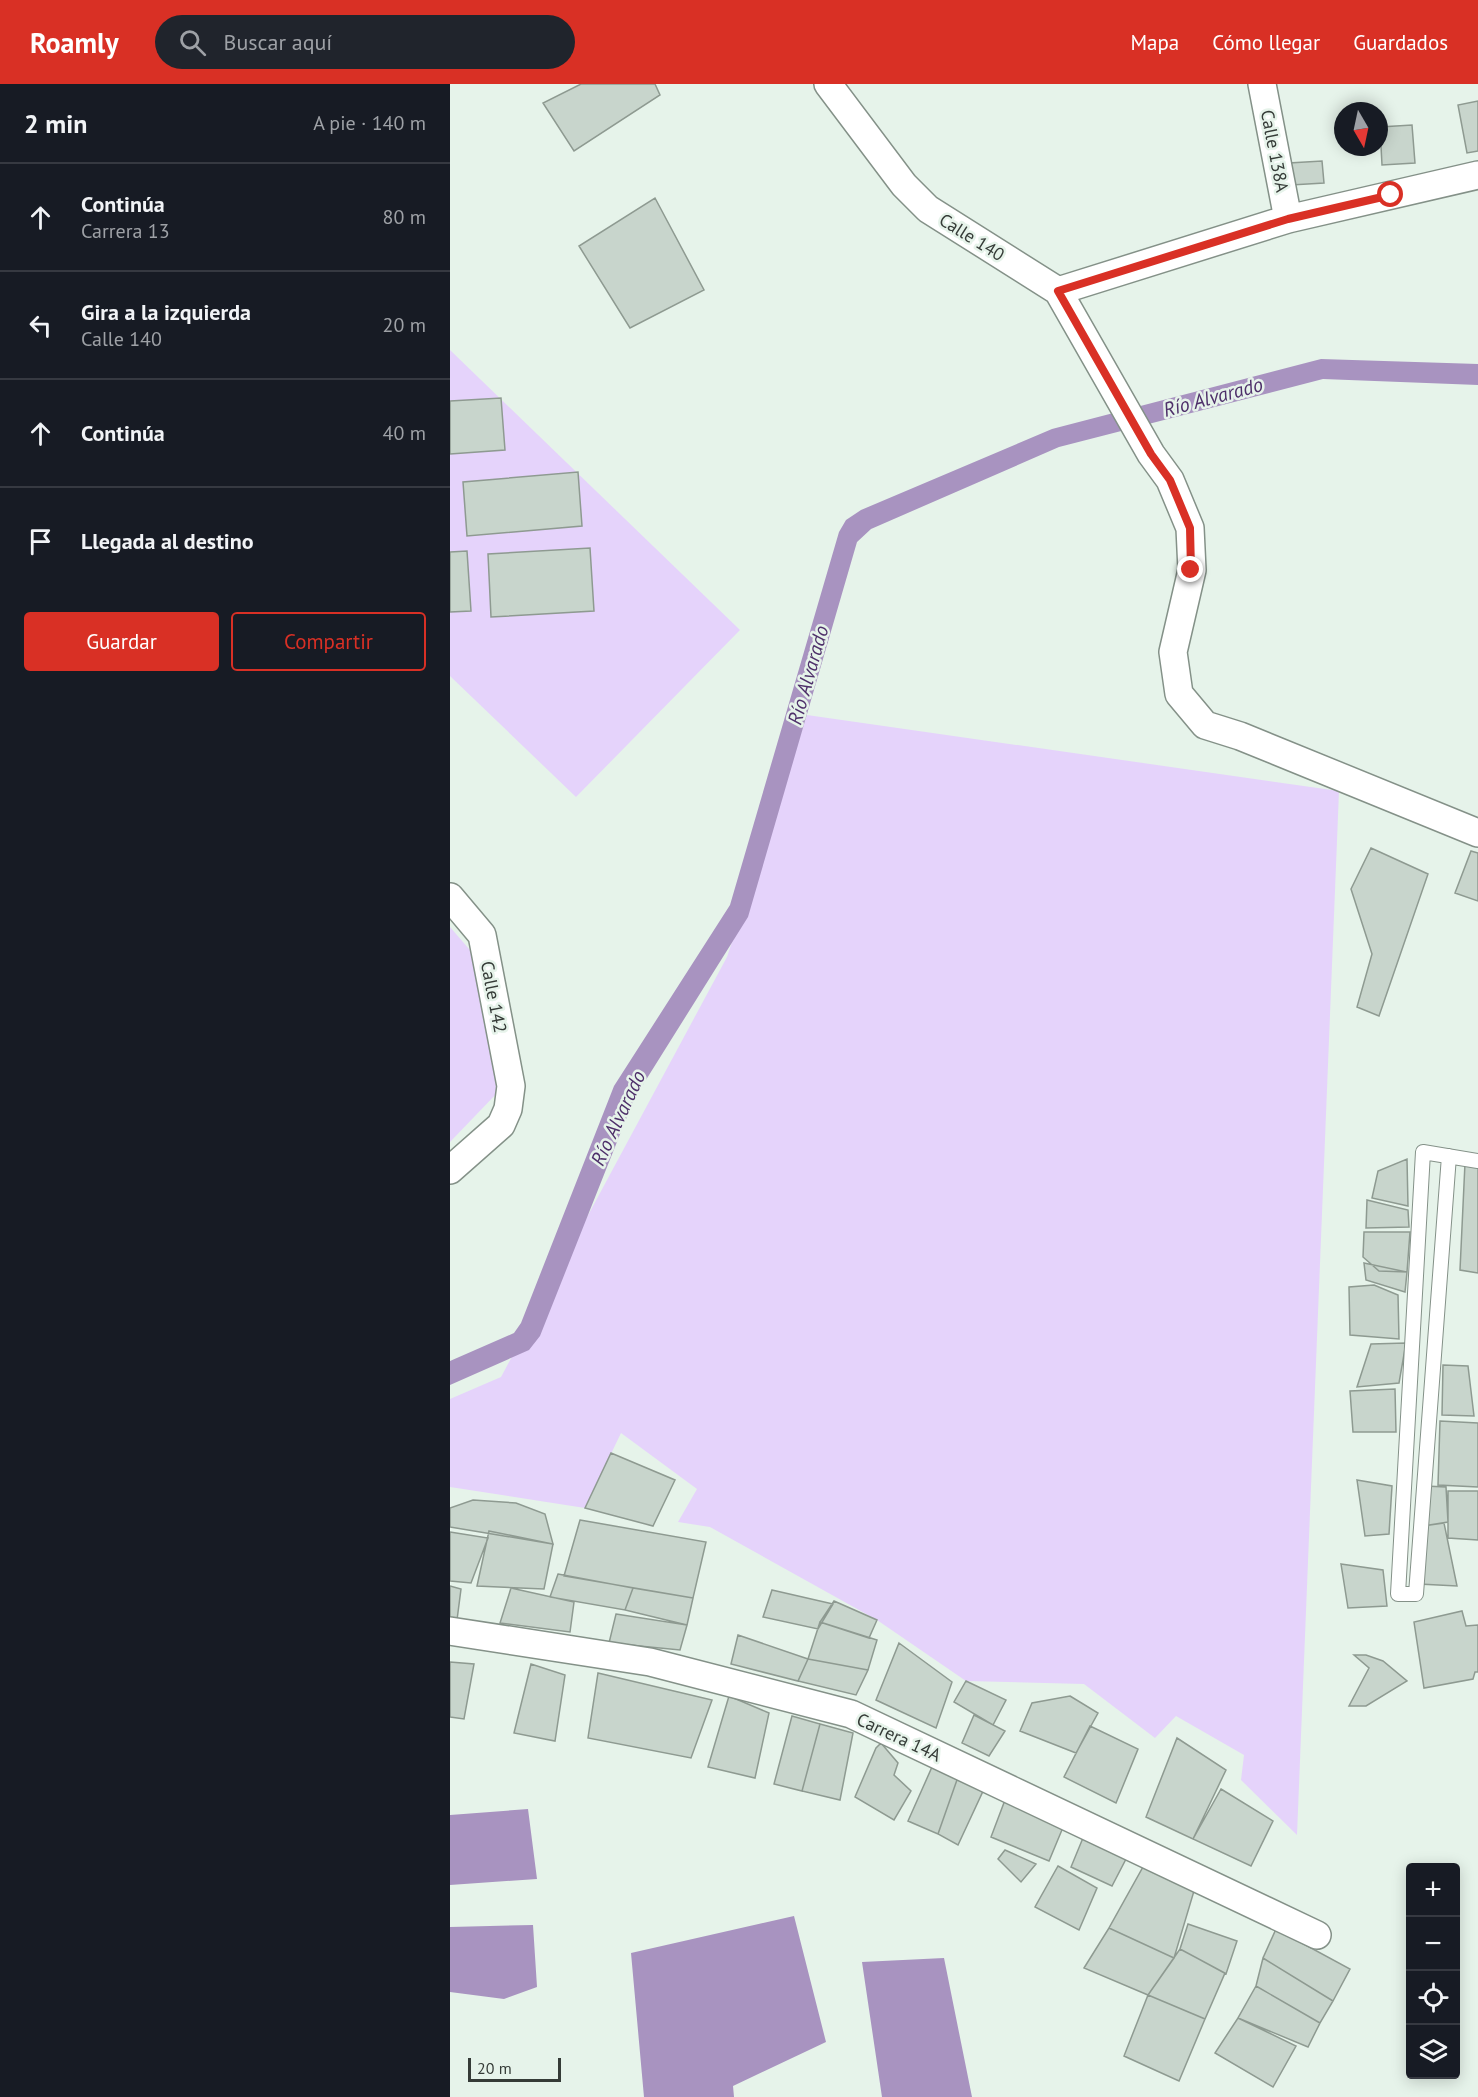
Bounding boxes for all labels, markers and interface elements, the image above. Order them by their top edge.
search box [155,15,575,69]
text: Roamly [30,24,119,61]
icon: search [176,26,209,59]
text: Buscar aquí [224,28,332,56]
text: Mapa [1130,29,1179,56]
text: Cómo llegar [1212,29,1320,56]
text: Guardados [1353,29,1448,56]
north arrow [1334,102,1388,156]
text: 2 min [24,107,87,140]
street label: Calle 138A [1256,108,1294,195]
text: A pie · 140 m [313,110,426,136]
route start [1377,181,1403,207]
text: Continúa [81,190,165,218]
icon: ahead [24,201,57,234]
text: 80 m [383,204,426,230]
street label: Calle 140 [935,208,1009,266]
text: Carrera 13 [81,218,170,244]
text: Gira a la izquierda [81,298,251,326]
icon: left [24,309,57,342]
text: 20 m [383,312,426,338]
text: Calle 140 [81,326,162,352]
water label: Río Alvarado [1160,371,1266,423]
icon: ahead [24,417,57,450]
text: Continúa [81,419,165,447]
text: 40 m [383,420,426,446]
icon: arrive [24,525,57,558]
text: Llegada al destino [81,527,254,555]
route end [1177,556,1203,582]
button: Guardar [24,612,219,671]
button: Compartir [231,612,426,671]
water label: Río Alvarado [781,622,835,728]
street label: Calle 142 [476,959,512,1035]
water label: Río Alvarado [585,1066,651,1170]
street label: Carrera 14A [853,1707,945,1767]
map controls [1406,1863,1460,2079]
button: + [1406,1863,1460,1917]
button: − [1406,1917,1460,1971]
button: locate [1406,1971,1460,2025]
button: layers [1406,2025,1460,2079]
scale bar [468,2055,561,2082]
text: 20 m [477,2058,512,2078]

